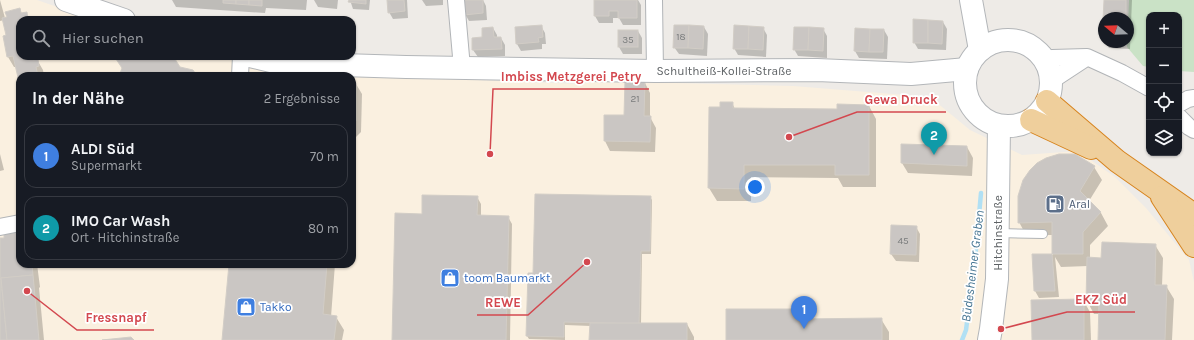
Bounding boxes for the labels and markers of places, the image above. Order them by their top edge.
callout: Imbiss Metzgerei Petry [493,64,649,89]
callout: Gewa Druck [857,87,946,112]
pin: 2 [921,122,947,155]
fuel station icon: Aral [1044,193,1066,215]
place label: Aral [1069,197,1090,211]
shop icon: toom Baumarkt [439,267,461,289]
place label: toom Baumarkt [464,271,551,285]
callout: EKZ Süd [1067,287,1135,312]
callout: REWE [477,290,528,315]
shop icon: Takko [235,296,257,318]
pin: 1 [791,296,817,329]
place label: Takko [260,300,292,314]
callout: Fressnapf [77,305,154,330]

